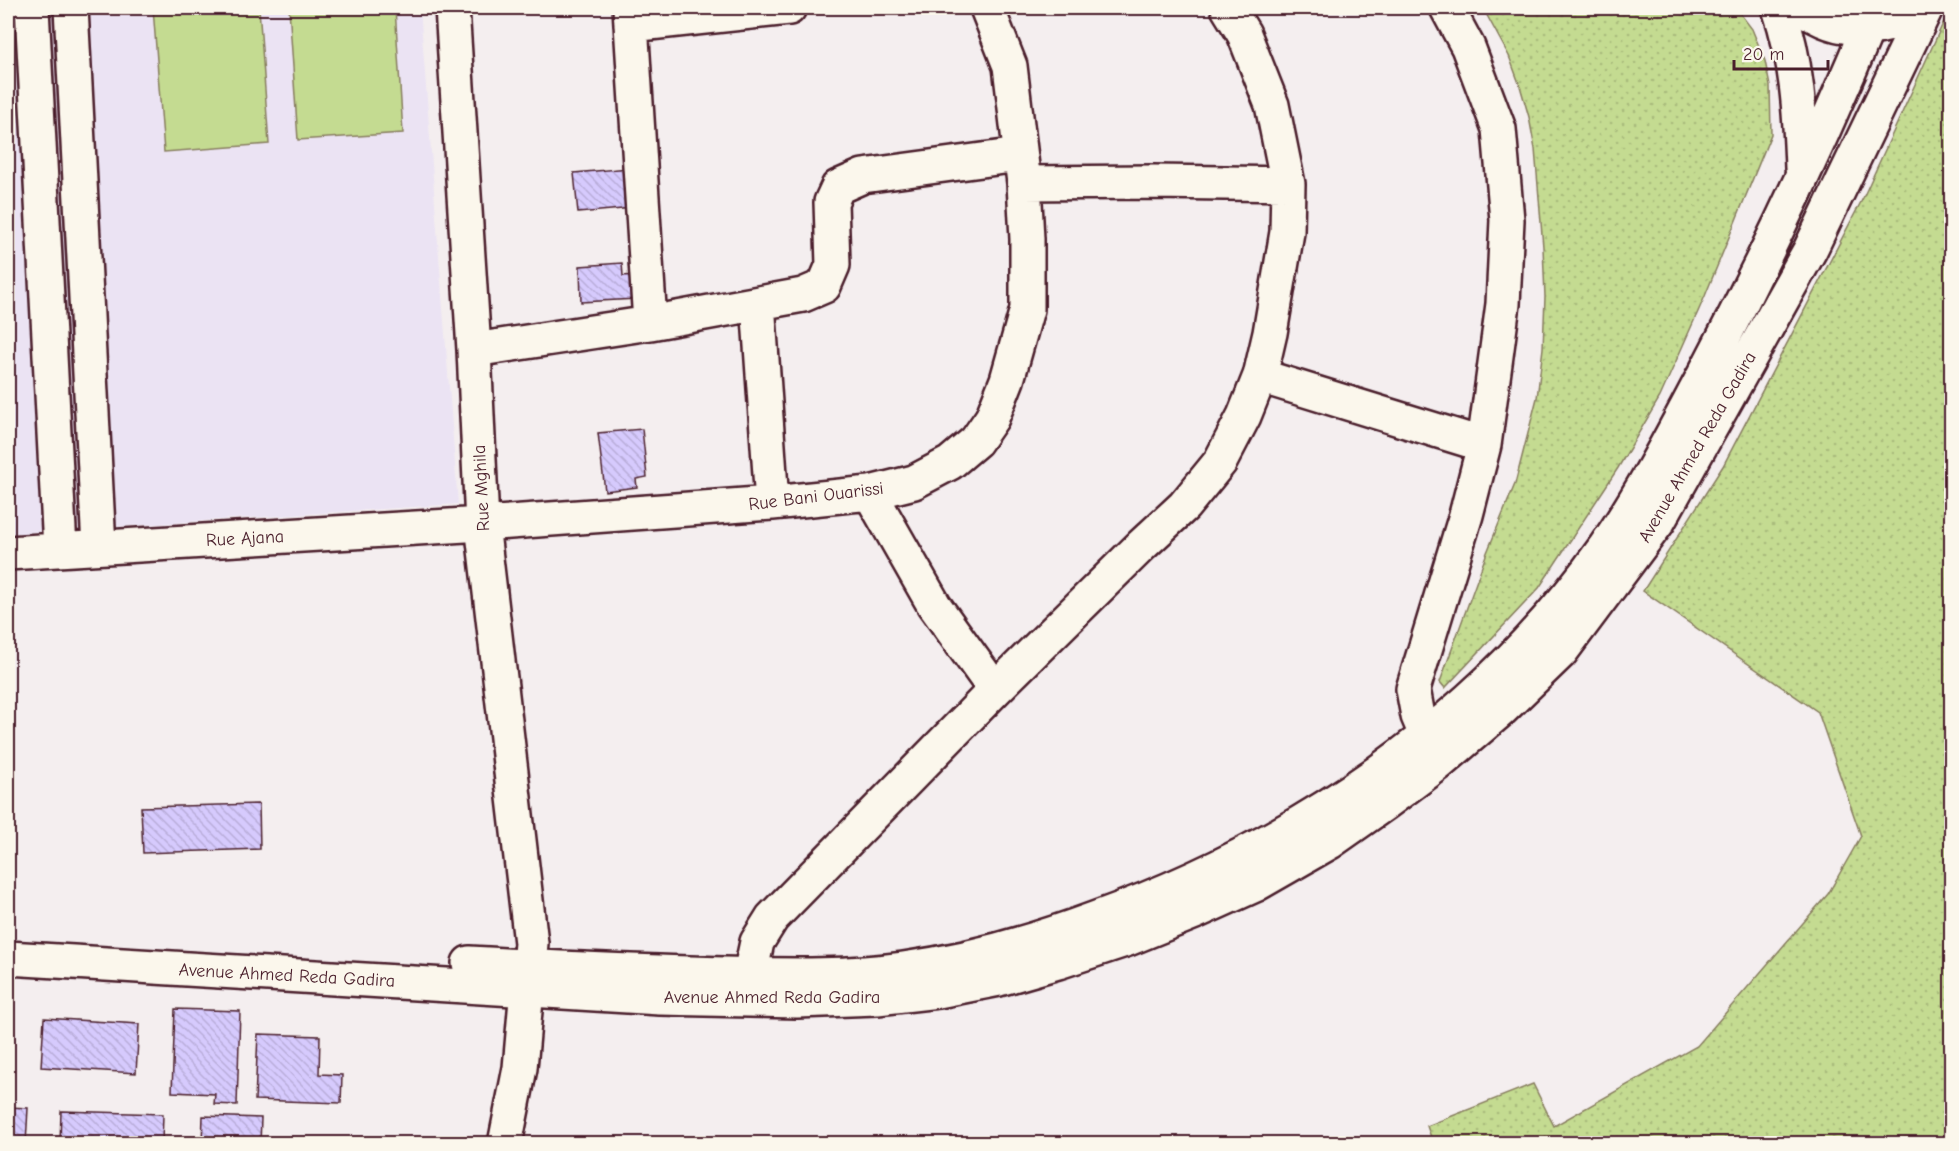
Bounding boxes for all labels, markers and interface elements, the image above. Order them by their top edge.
scale bar [1734,33,1828,71]
text: 20 m [1743,44,1784,65]
street label: Avenue Ahmed Reda Gadira [1634,348,1761,546]
street label: Rue Mghila [469,444,494,532]
street label: Rue Bani Ouarissi [747,478,885,515]
street label: Rue Ajana [205,526,285,551]
street label: Avenue Ahmed Reda Gadira [178,959,396,992]
street label: Avenue Ahmed Reda Gadira [664,987,880,1008]

